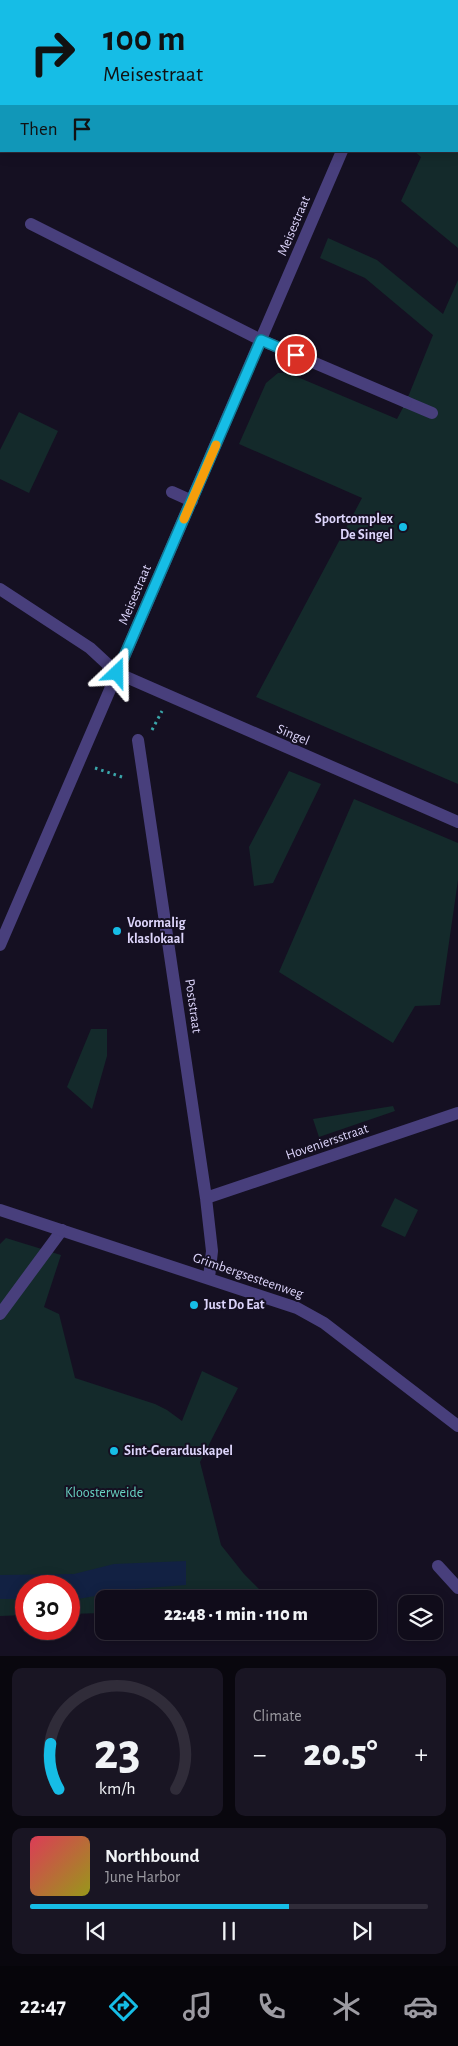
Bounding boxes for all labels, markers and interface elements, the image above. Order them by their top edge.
icon: right [20,20,85,85]
text: 100 m [103,22,186,57]
text: Meisestraat [103,63,203,85]
icon: arrive [68,115,96,143]
text: Then [20,120,58,139]
street label: Meisestraat [275,193,313,258]
pin [275,334,317,376]
icon: arrive [282,341,310,369]
place label: Sportcomplex De Singel [315,512,394,542]
marker: Sportcomplex De Singel [397,521,409,533]
street label: Meisestraat [116,562,154,627]
position arrow [90,646,142,698]
street label: Singel [275,722,311,748]
place label: Voormalig klaslokaal [127,916,187,946]
marker: Voormalig klaslokaal [111,925,123,937]
street label: Poststraat [182,978,204,1035]
street label: Hoveniersstraat [284,1121,371,1163]
street label: Grimbergsesteenweg [191,1251,305,1301]
place label: Just Do Eat [204,1298,265,1312]
marker: Just Do Eat [188,1299,200,1311]
place label: Sint-Gerarduskapel [124,1444,233,1458]
marker: Sint-Gerarduskapel [108,1445,120,1457]
park label: Kloosterweide [65,1486,143,1500]
speed limit sign: 30 [15,1575,80,1640]
map controls [398,1595,443,1640]
button: layers [398,1595,443,1640]
text: 22:48 · 1 min · 110 m [164,1605,308,1624]
text: Climate [253,1708,302,1724]
text: 23 [94,1726,141,1778]
text: 20.5° [303,1735,378,1773]
text: − [253,1741,266,1769]
text: + [415,1741,428,1769]
text: km/h [99,1780,136,1798]
text: Northbound [105,1847,200,1866]
text: June Harbor [105,1869,180,1885]
icon: previous [82,1917,110,1945]
icon: pause [215,1917,243,1945]
icon: next [348,1917,376,1945]
icon: directions [106,1989,141,2024]
icon: music [180,1989,215,2024]
icon: phone [254,1989,289,2024]
icon: climate [329,1989,364,2024]
icon: car [403,1989,438,2024]
text: 22:47 [20,1995,66,2017]

